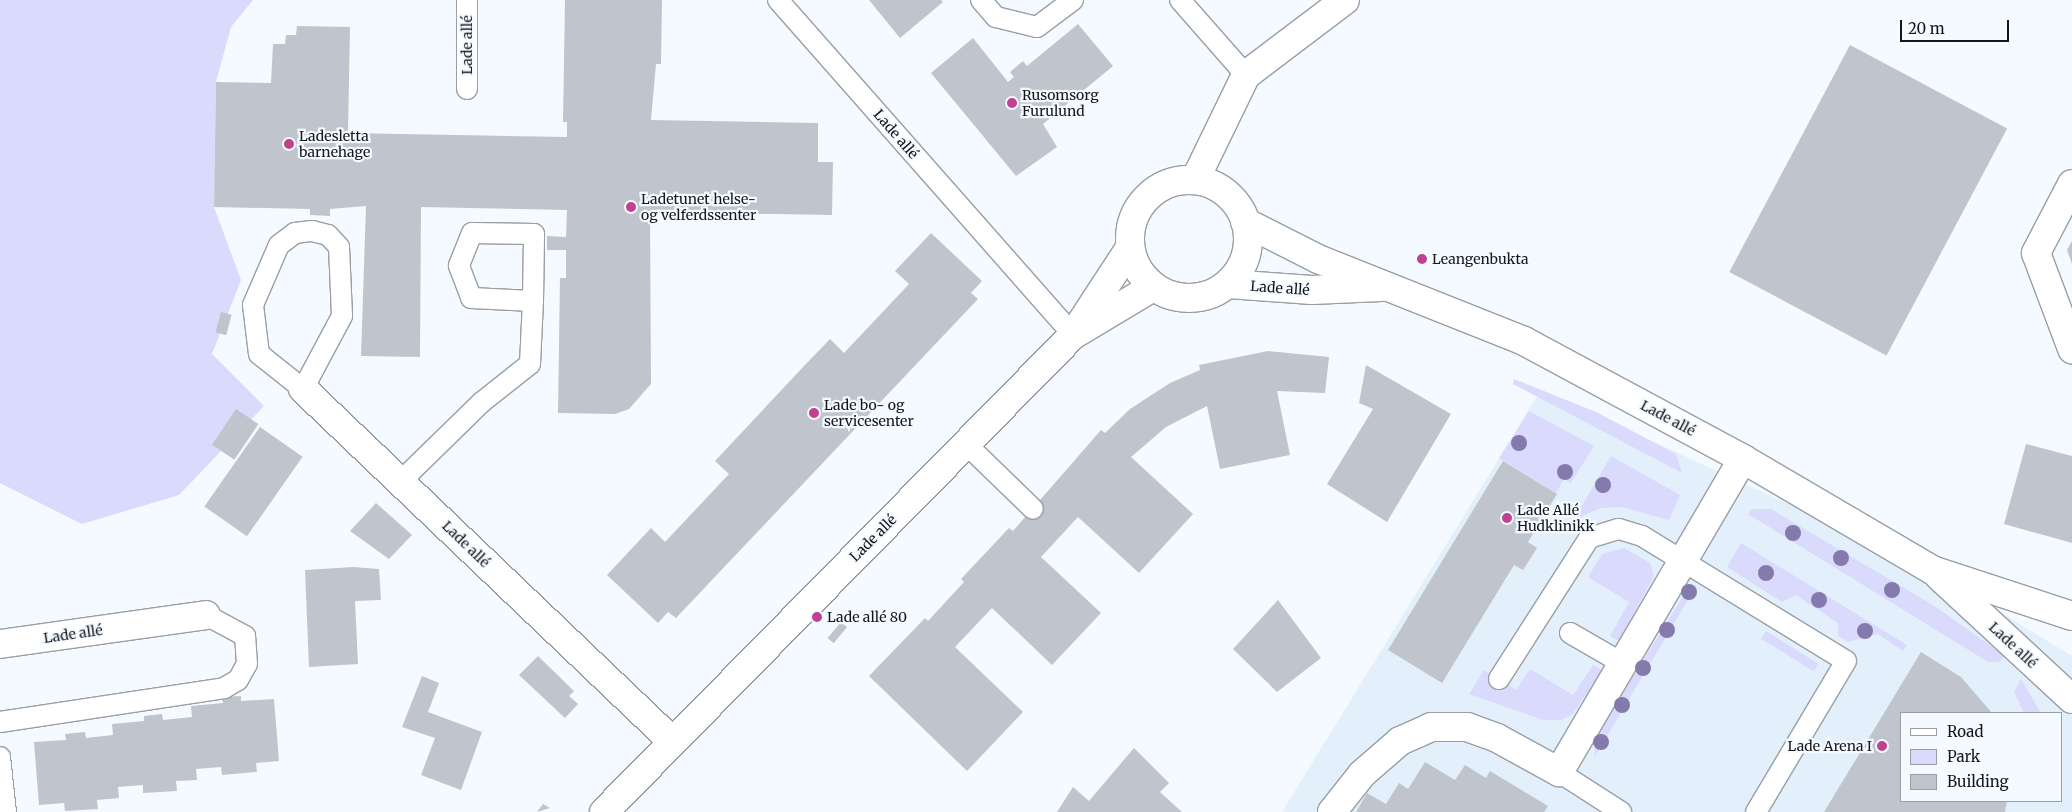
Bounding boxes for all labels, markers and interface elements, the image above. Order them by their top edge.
scale bar [1902,10,2011,42]
street label: Lade allé [459,15,475,75]
text: 20 m [1908,19,1945,38]
place label: Rusomsorg Furulund [1022,87,1099,120]
marker: Rusomsorg Furulund [1006,97,1018,109]
street label: Lade allé [870,106,922,162]
place label: Ladesletta barnehage [299,128,370,160]
marker: Ladesletta barnehage [283,138,295,150]
place label: Ladetunet helse- og velferdssenter [641,191,756,223]
marker: Ladetunet helse- og velferdssenter [625,201,637,213]
place label: Leangenbukta [1432,251,1529,267]
marker: Leangenbukta [1416,253,1428,265]
street label: Lade allé [1250,278,1310,298]
place label: Lade bo- og servicesenter [824,397,914,430]
street label: Lade allé [1638,397,1698,439]
marker: Lade bo- og servicesenter [808,407,820,419]
place label: Lade Allé Hudklinikk [1517,502,1594,534]
street label: Lade allé [846,511,900,565]
marker: Lade Allé Hudklinikk [1501,512,1513,524]
street label: Lade allé [439,517,493,571]
place label: Lade allé 80 [827,609,907,625]
marker: Lade allé 80 [811,611,823,623]
street label: Lade allé [1986,619,2040,671]
street label: Lade allé [42,622,104,646]
legend [1900,712,2062,802]
text: Road [1947,722,1983,741]
place label: Lade Arena I [1788,738,1872,754]
marker: Lade Arena I [1876,740,1888,752]
text: Park [1947,747,1980,766]
text: Building [1947,772,2009,791]

